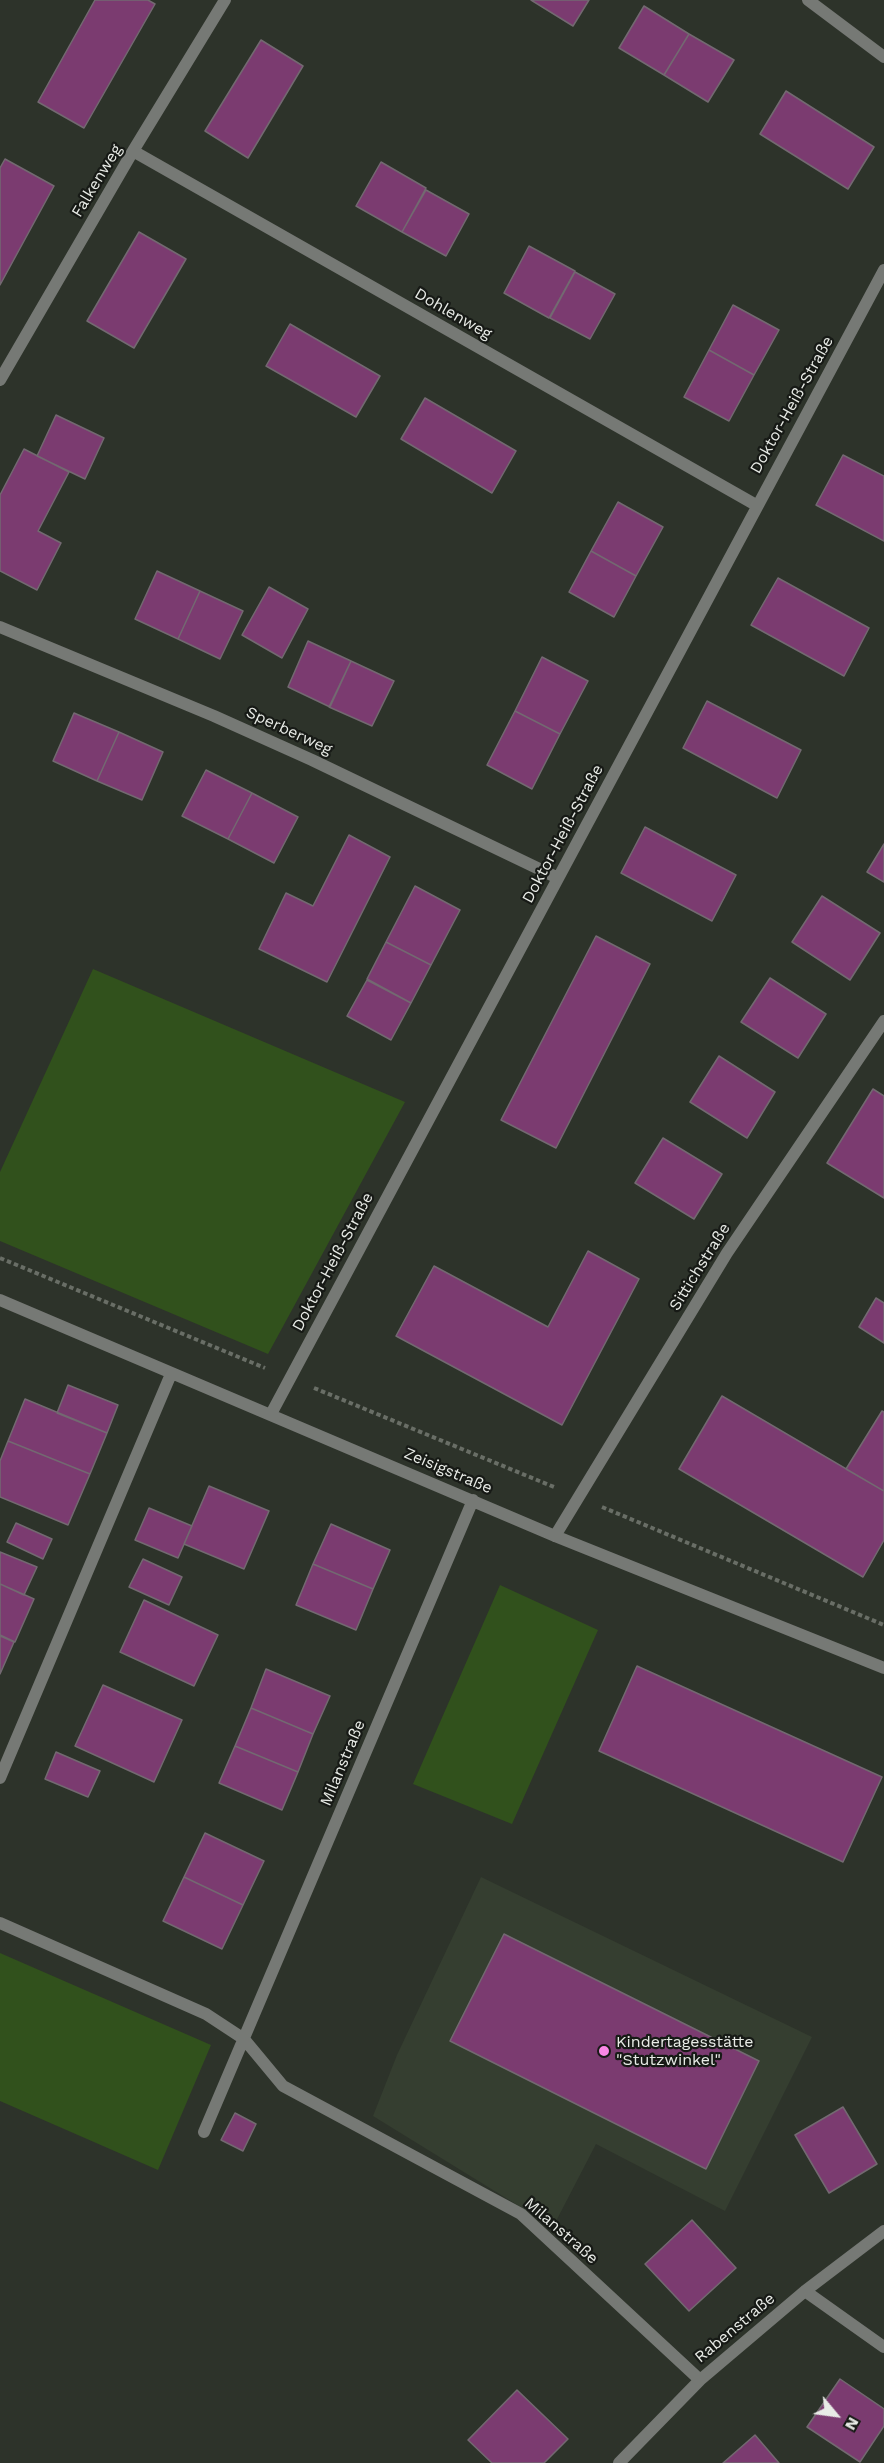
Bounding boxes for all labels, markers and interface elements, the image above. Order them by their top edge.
street label: Falkenweg [68,141,126,221]
street label: Dohlenweg [411,284,495,344]
street label: Doktor-Heiß-Straße [746,333,838,477]
street label: Sperberweg [243,703,335,759]
street label: Doktor-Heiß-Straße [518,761,608,907]
street label: Doktor-Heiß-Straße [288,1189,378,1335]
street label: Sittichstraße [665,1220,735,1314]
street label: Zeisigstraße [401,1444,495,1498]
street label: Milanstraße [316,1717,370,1809]
place label: Kindertagesstätte "Stutzwinkel" [616,2032,753,2070]
marker: Kindertagesstätte "Stutzwinkel" [597,2044,611,2058]
street label: Milanstraße [520,2194,602,2268]
street label: Rabenstraße [691,2289,779,2367]
north arrow [806,2385,866,2445]
text: N [841,2414,863,2434]

